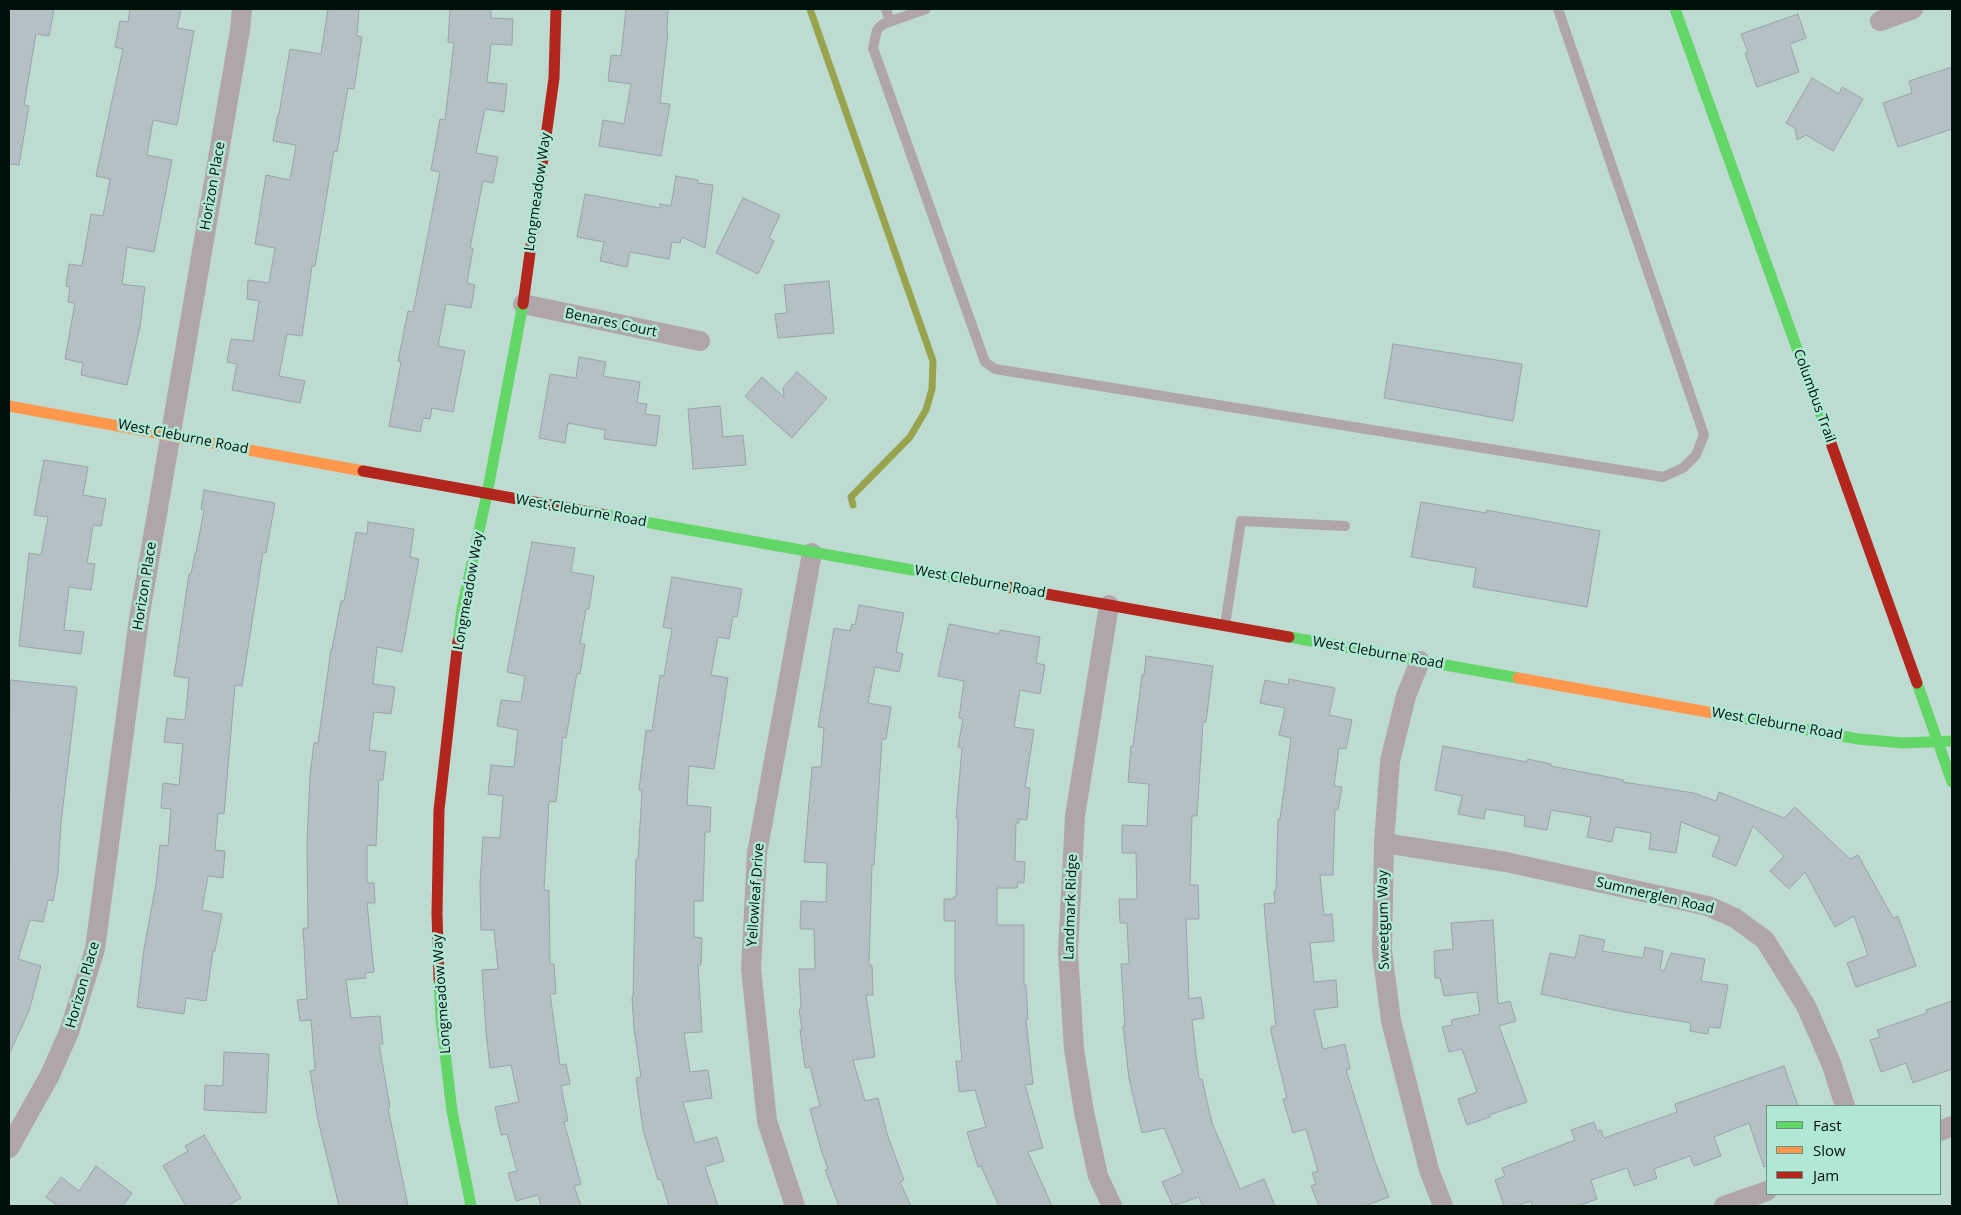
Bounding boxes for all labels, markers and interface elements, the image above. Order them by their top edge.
street label: Longmeadow Way [521,132,555,252]
street label: Horizon Place [197,140,229,232]
street label: Benares Court [563,305,659,341]
street label: Columbus Trail [1789,347,1839,445]
street label: West Cleburne Road [116,416,250,458]
street label: West Cleburne Road [514,491,648,531]
street label: Longmeadow Way [450,531,488,651]
street label: Horizon Place [130,540,160,632]
street label: West Cleburne Road [913,562,1047,602]
street label: West Cleburne Road [1311,633,1445,673]
street label: West Cleburne Road [1710,704,1844,744]
street label: Yellowleaf Drive [744,843,768,947]
street label: Landmark Ridge [1061,854,1081,960]
street label: Sweetgum Way [1375,870,1393,970]
street label: Summerglen Road [1594,874,1716,918]
street label: Longmeadow Way [429,934,455,1054]
street label: Horizon Place [63,940,103,1030]
legend [1766,1105,1941,1195]
text: Fast [1813,1115,1842,1135]
text: Slow [1813,1140,1846,1160]
text: Jam [1813,1165,1839,1185]

